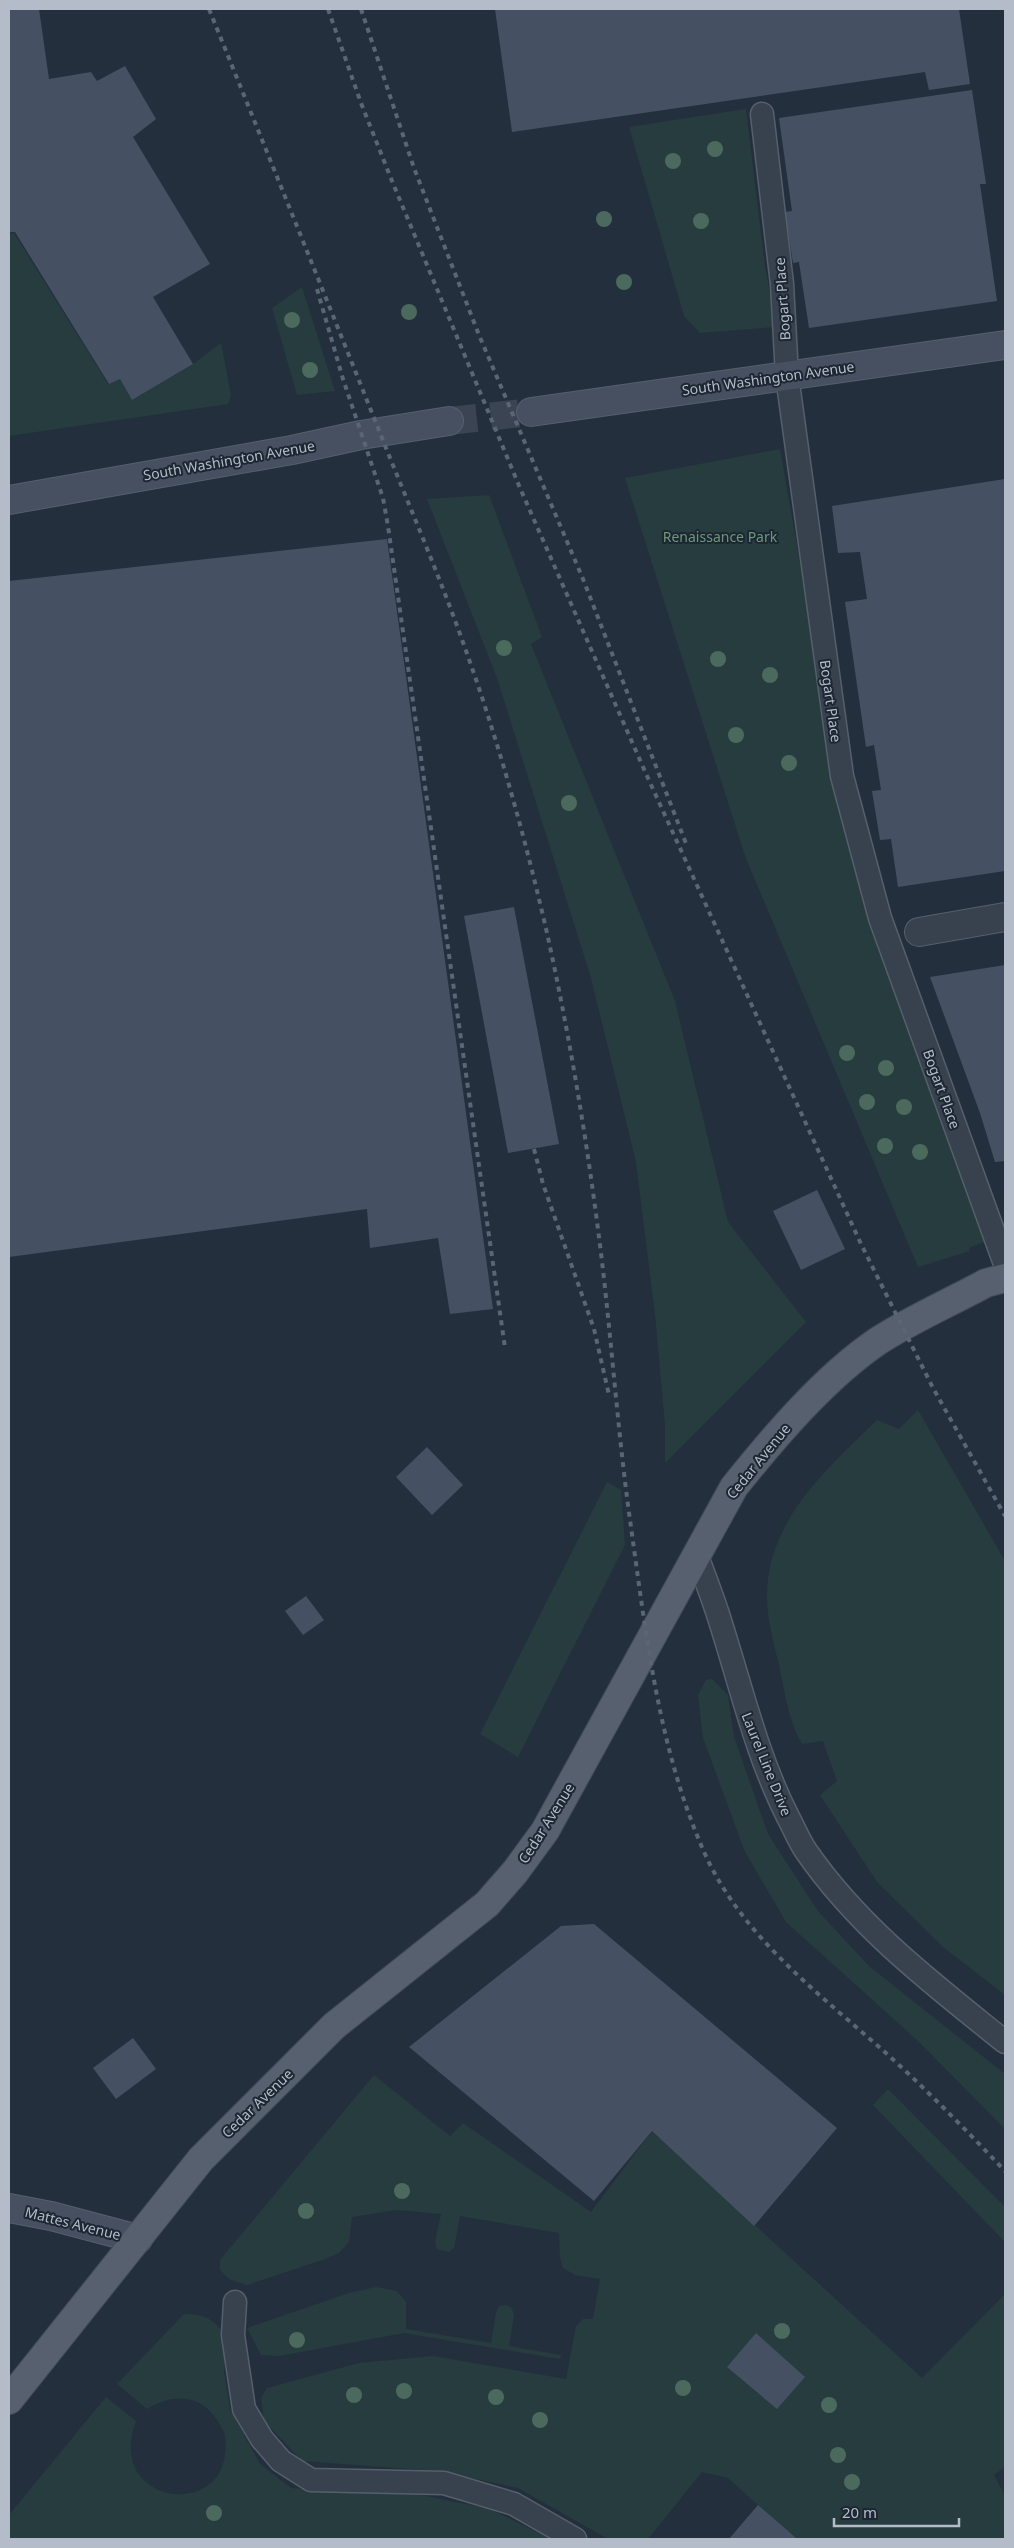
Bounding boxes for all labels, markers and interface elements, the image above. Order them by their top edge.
street label: Bogart Place [770,257,794,341]
street label: South Washington Avenue [681,356,856,400]
street label: South Washington Avenue [142,436,316,484]
park label: Renaissance Park [663,527,778,546]
street label: Bogart Place [816,659,846,744]
street label: Bogart Place [919,1047,965,1131]
street label: Cedar Avenue [722,1419,794,1503]
street label: Laurel Line Drive [738,1709,796,1819]
street label: Cedar Avenue [514,1779,578,1867]
street label: Cedar Avenue [217,2064,297,2142]
street label: Mattes Avenue [23,2202,123,2244]
scale bar [834,2496,959,2528]
text: 20 m [842,2502,877,2522]

